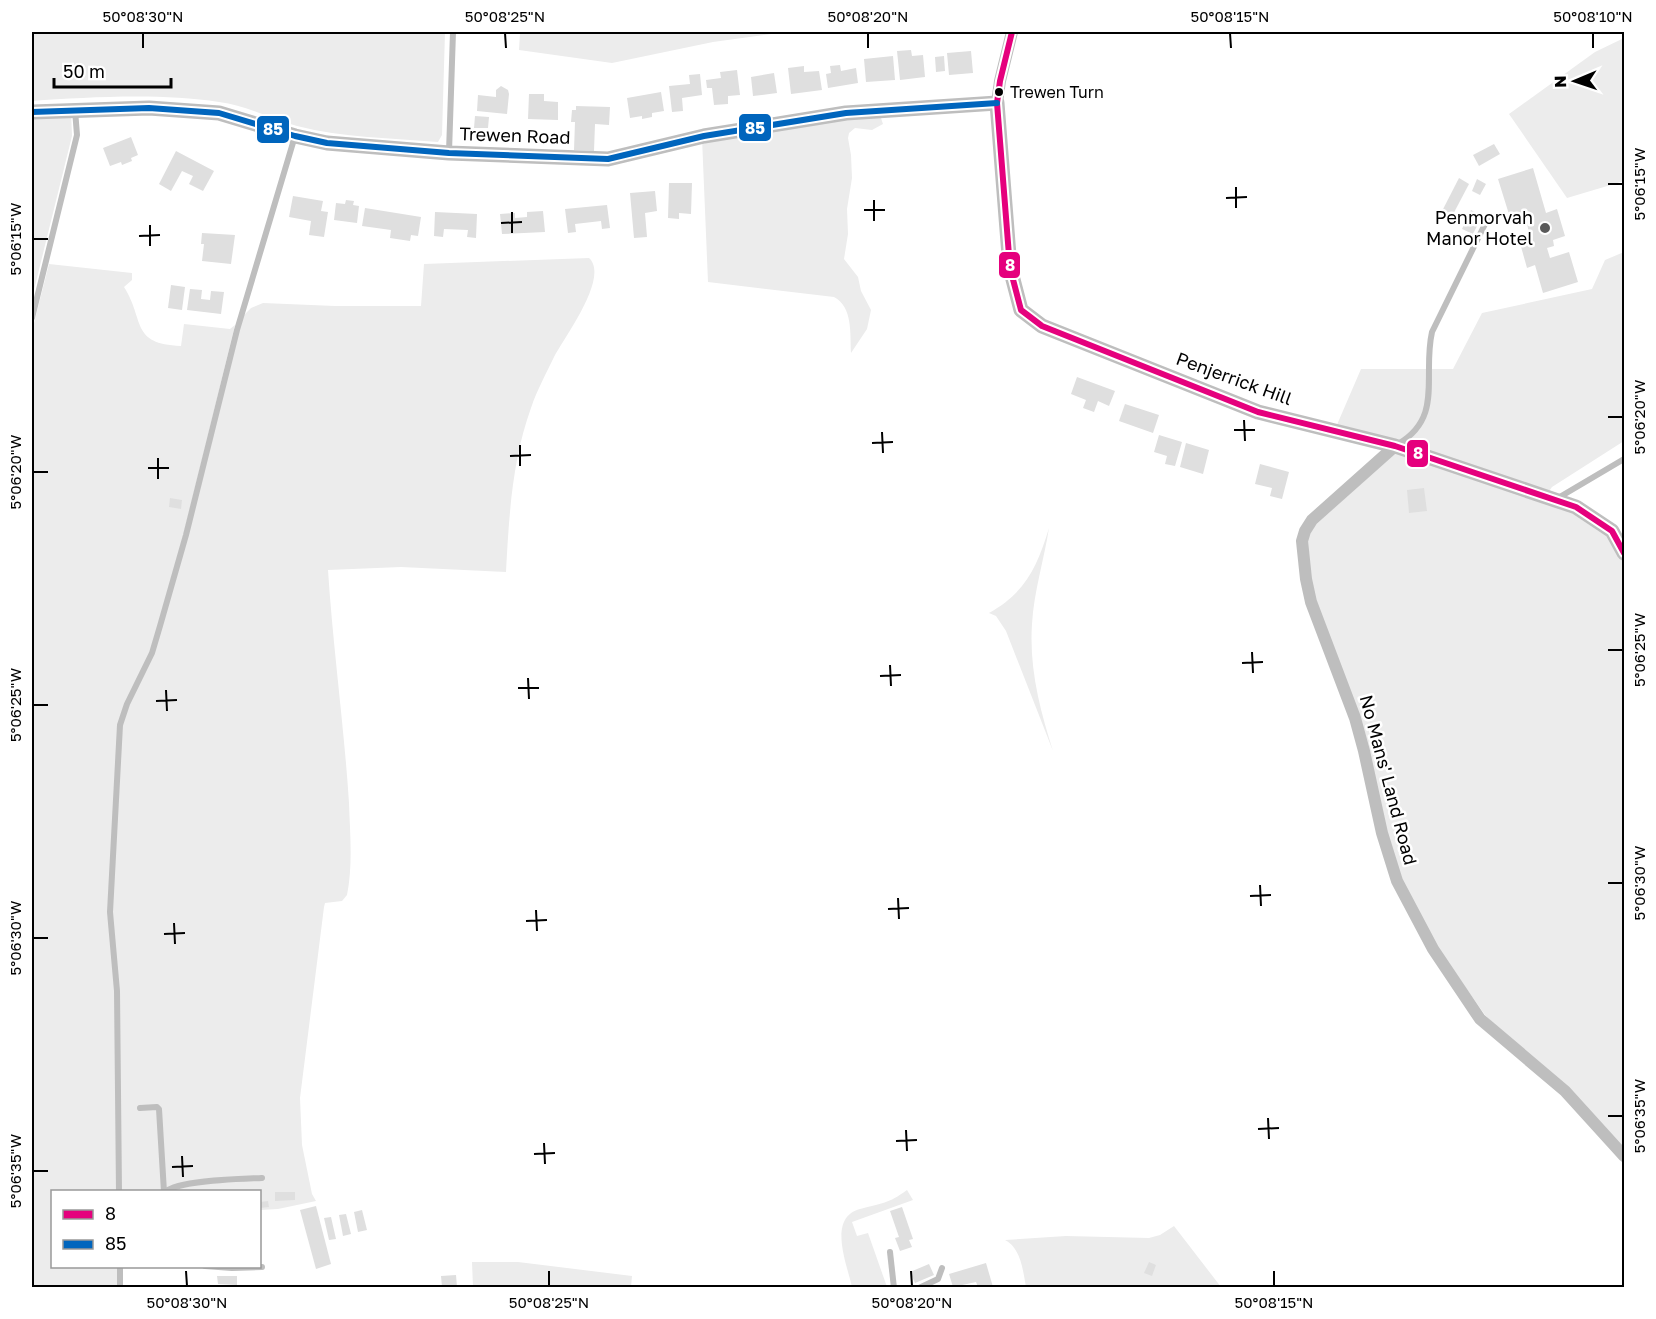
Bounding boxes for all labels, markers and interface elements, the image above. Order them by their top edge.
text: 50°08'30"N [103,7,183,25]
text: 50°08'25"N [465,7,545,25]
text: 50°08'20"N [828,7,908,25]
text: 50°08'15"N [1191,7,1269,25]
text: 50°08'10"N [1553,7,1633,25]
scale bar [54,51,171,89]
north arrow [1545,51,1605,111]
text: 50 m [63,60,105,82]
text: N [1550,75,1570,88]
place label: Trewen Turn [1010,82,1104,102]
marker: Trewen Turn [993,86,1005,98]
line badge: 85 [738,113,772,142]
line badge: 85 [256,115,290,144]
text: 85 [745,118,765,138]
text: 85 [263,119,283,139]
street label: Trewen Road [459,122,571,148]
text: 5°06'15"W [1630,148,1648,220]
text: 5°06'15"W [6,203,24,275]
place label: Penmorvah Manor Hotel [1426,206,1533,249]
marker: Penmorvah Manor Hotel [1538,221,1552,235]
line badge: 8 [998,251,1021,279]
text: 8 [1005,255,1015,275]
street label: Penjerrick Hill [1173,347,1296,409]
text: 5°06'20"W [1630,380,1648,454]
text: 5°06'20"W [6,435,24,509]
line badge: 8 [1406,439,1429,468]
text: 8 [1413,443,1423,463]
text: 5°06'25"W [1630,613,1648,687]
text: 5°06'25"W [6,668,24,742]
street label: No Mans' Land Road [1356,692,1422,867]
text: 5°06'30"W [1630,846,1648,920]
text: 5°06'30"W [6,901,24,975]
text: 5°06'35"W [1630,1079,1648,1153]
text: 5°06'35"W [6,1134,24,1208]
legend [51,1190,261,1268]
text: 8 [105,1202,116,1224]
text: 85 [105,1232,126,1254]
text: 50°08'30"N [147,1293,227,1311]
text: 50°08'25"N [509,1293,589,1311]
text: 50°08'20"N [872,1293,952,1311]
text: 50°08'15"N [1235,1293,1313,1311]

